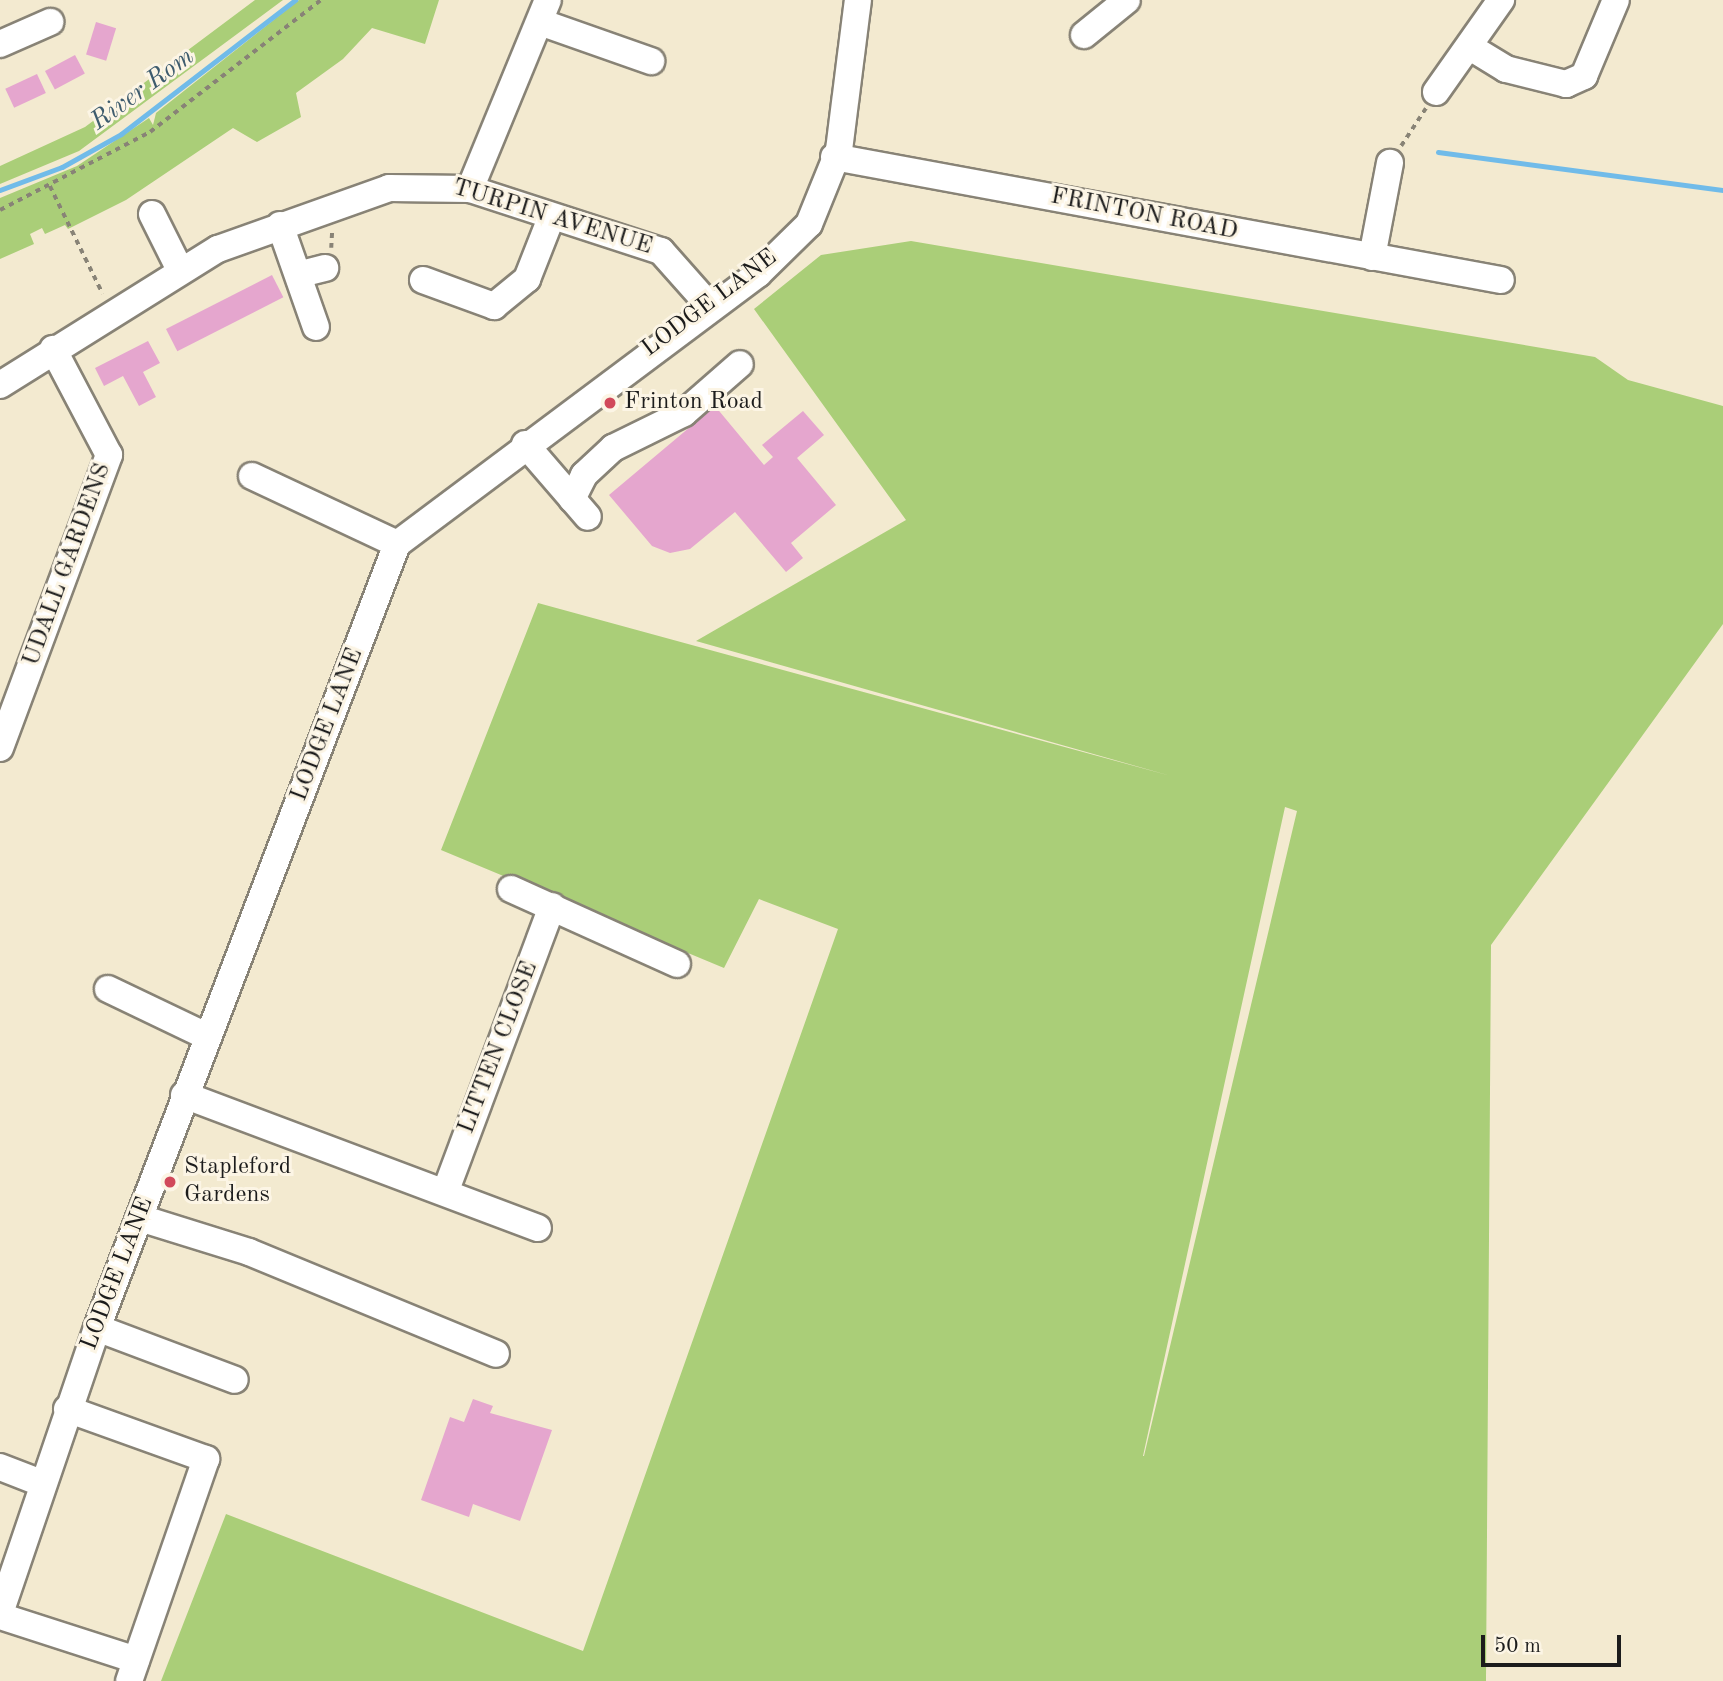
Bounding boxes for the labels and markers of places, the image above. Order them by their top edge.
place label: Frinton Road [624,389,763,417]
marker: Frinton Road [602,395,618,411]
place label: Stapleford Gardens [184,1154,291,1210]
marker: Stapleford Gardens [162,1174,178,1190]

